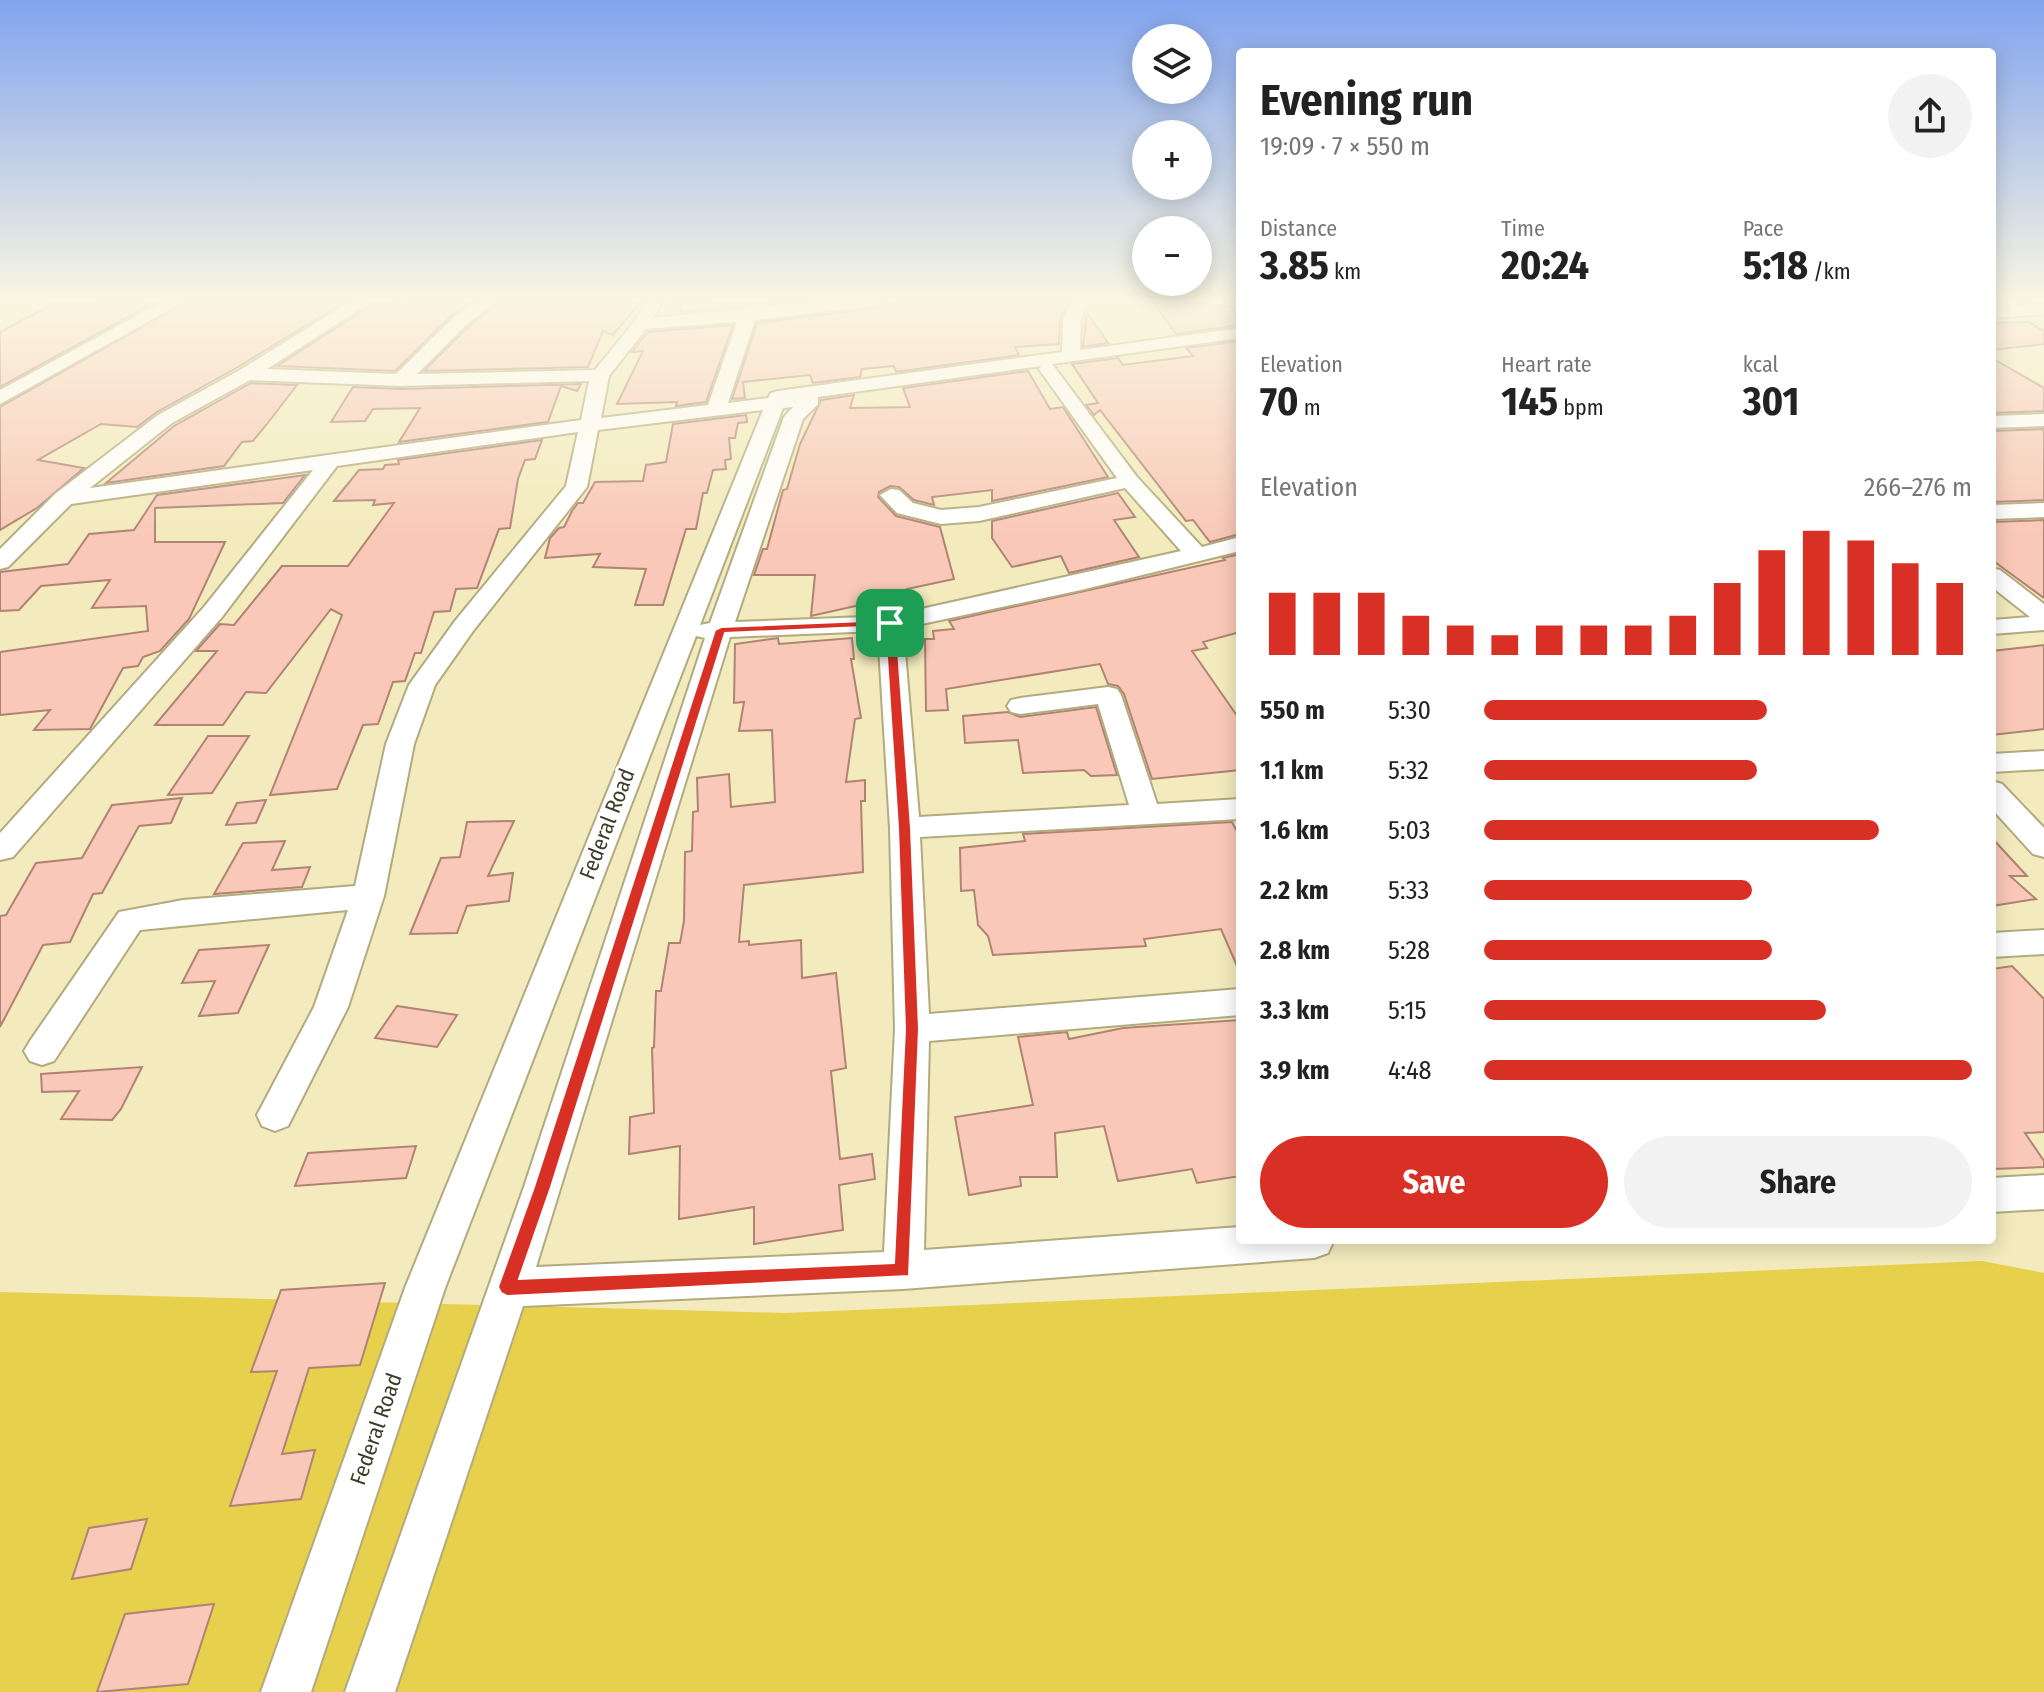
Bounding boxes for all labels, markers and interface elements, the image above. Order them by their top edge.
map controls [1132,24,1212,296]
button: layers [1132,24,1212,104]
text: Evening run [1260,74,1473,127]
button: share [1888,74,1972,158]
button: + [1132,120,1212,200]
text: 19:09 · 7 × 550 m [1260,131,1430,162]
text: Distance [1260,215,1337,242]
text: Time [1501,215,1545,242]
text: Pace [1743,215,1784,242]
button: − [1132,216,1212,296]
text: 3.85 [1260,242,1329,290]
text: 20:24 [1501,242,1589,290]
text: 5:18 [1743,242,1808,290]
text: km [1329,258,1361,285]
text: /km [1808,258,1851,285]
text: Elevation [1260,351,1343,378]
text: Heart rate [1501,351,1592,378]
text: kcal [1743,351,1778,378]
text: 70 [1260,378,1299,426]
text: 145 [1501,378,1558,426]
text: 301 [1743,378,1799,426]
text: m [1299,394,1321,421]
text: bpm [1558,394,1604,421]
text: Elevation [1260,472,1358,503]
text: 266–276 m [1864,472,1972,503]
pin [856,589,924,657]
icon: arrive [868,601,912,645]
text: 550 m [1260,695,1325,726]
text: 5:30 [1388,695,1431,726]
text: 1.1 km [1260,755,1324,786]
text: 5:32 [1388,755,1429,786]
street label: Federal Road [574,765,640,883]
text: 1.6 km [1260,815,1329,846]
text: 5:03 [1388,815,1430,846]
text: 2.2 km [1260,875,1329,906]
text: 5:33 [1388,875,1429,906]
text: 2.8 km [1260,935,1330,966]
text: 5:28 [1388,935,1430,966]
text: 3.3 km [1260,995,1329,1026]
text: 5:15 [1388,995,1426,1026]
text: 3.9 km [1260,1055,1330,1086]
text: 4:48 [1388,1055,1432,1086]
button: Save [1260,1136,1608,1228]
button: Share [1624,1136,1972,1228]
street label: Federal Road [344,1370,408,1488]

